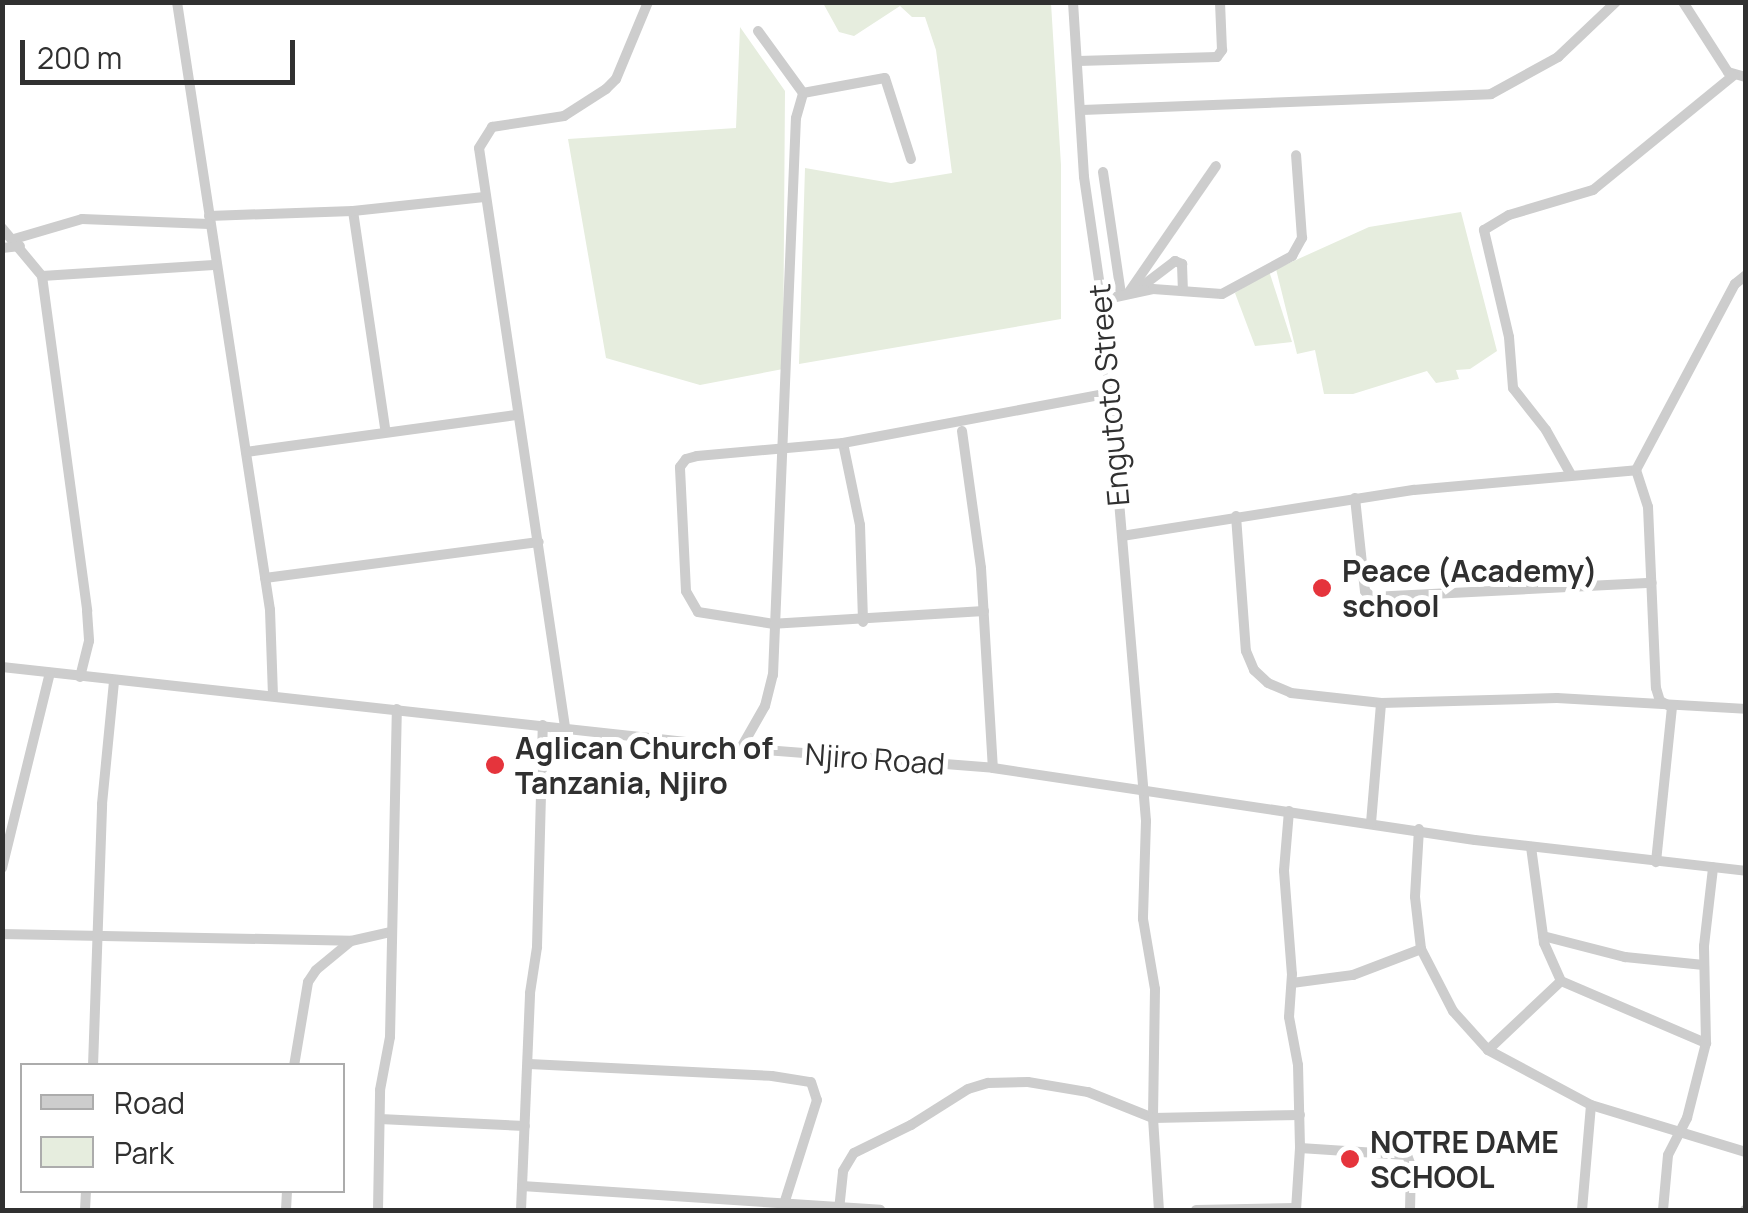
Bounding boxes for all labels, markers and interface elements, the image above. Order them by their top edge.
scale bar [25,20,300,82]
text: 200 m [37,37,122,78]
street label: Engutoto Street [1081,282,1137,508]
place label: Peace (Academy) school [1342,553,1598,624]
marker: Peace (Academy) school [1311,577,1333,599]
place label: Aglican Church of Tanzania, Njiro [515,730,773,800]
street label: Njiro Road [804,736,946,782]
marker: Aglican Church of Tanzania, Njiro [484,754,506,776]
legend [20,1063,345,1193]
text: Road [114,1082,185,1123]
place label: NOTRE DAME SCHOOL [1370,1124,1559,1194]
text: Park [114,1132,174,1173]
marker: NOTRE DAME SCHOOL [1339,1148,1361,1170]

